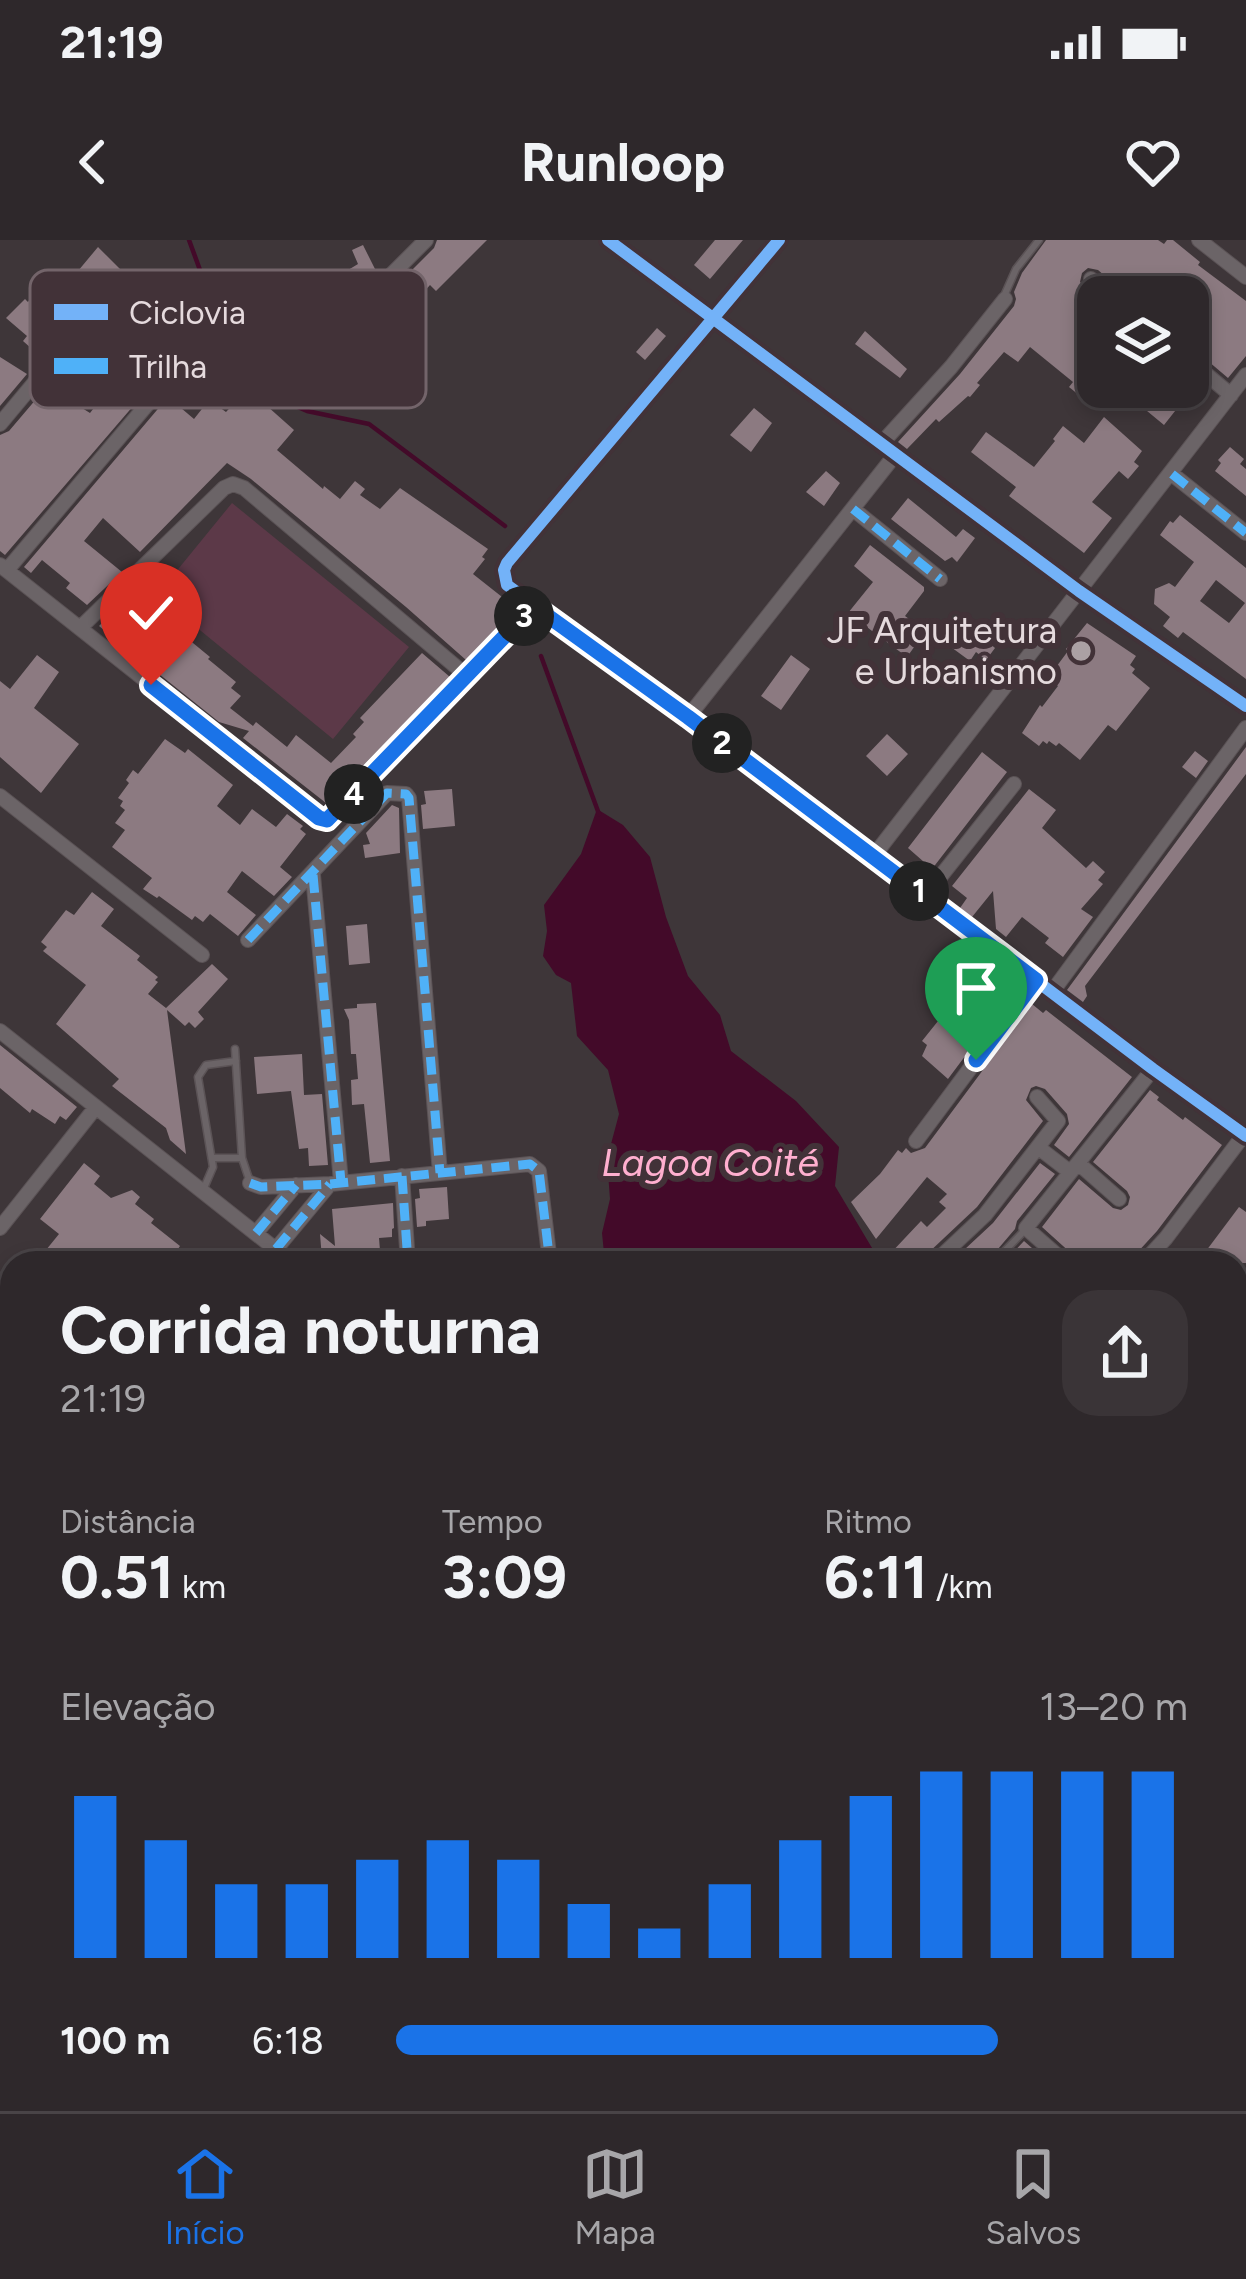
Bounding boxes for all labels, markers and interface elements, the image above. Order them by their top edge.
text: 21:19 [60,15,164,69]
icon: back [60,129,126,195]
icon: heart [1120,129,1186,195]
text: Runloop [521,130,725,195]
legend [30,270,426,408]
map controls [1077,276,1209,408]
button: layers [1077,276,1209,408]
text: Ciclovia [129,293,246,332]
text: Trilha [129,347,207,386]
pin [100,562,202,685]
icon: check [118,580,184,646]
pin: 3 [494,586,554,646]
text: 3 [515,596,533,635]
place label: JF Arquitetura e Urbanismo [827,609,1057,693]
marker: JF Arquitetura e Urbanismo [1068,638,1094,664]
pin: 2 [692,713,752,773]
text: 2 [712,723,732,762]
pin: 4 [324,764,384,824]
text: 4 [344,774,364,813]
pin: 1 [889,861,949,921]
text: 1 [912,871,926,910]
pin [925,937,1027,1060]
icon: arrive [943,955,1009,1021]
water label: Lagoa Coité [601,1139,819,1186]
text: Corrida noturna [60,1290,541,1370]
button: share [1062,1290,1188,1416]
text: 21:19 [60,1375,146,1422]
text: Distância [60,1502,196,1541]
text: Tempo [442,1502,543,1541]
text: Ritmo [824,1502,912,1541]
text: 0.51 [60,1541,174,1613]
text: 3:09 [442,1541,567,1613]
text: 6:11 [824,1541,928,1613]
text: km [174,1567,226,1606]
text: /km [928,1567,993,1606]
text: Elevação [60,1683,216,1730]
text: 13–20 m [1040,1683,1188,1730]
text: 100 m [60,2017,170,2064]
text: 6:18 [252,2017,324,2064]
tab: Início [165,2141,245,2252]
tab: Mapa [574,2141,656,2252]
tab: Salvos [985,2141,1081,2252]

